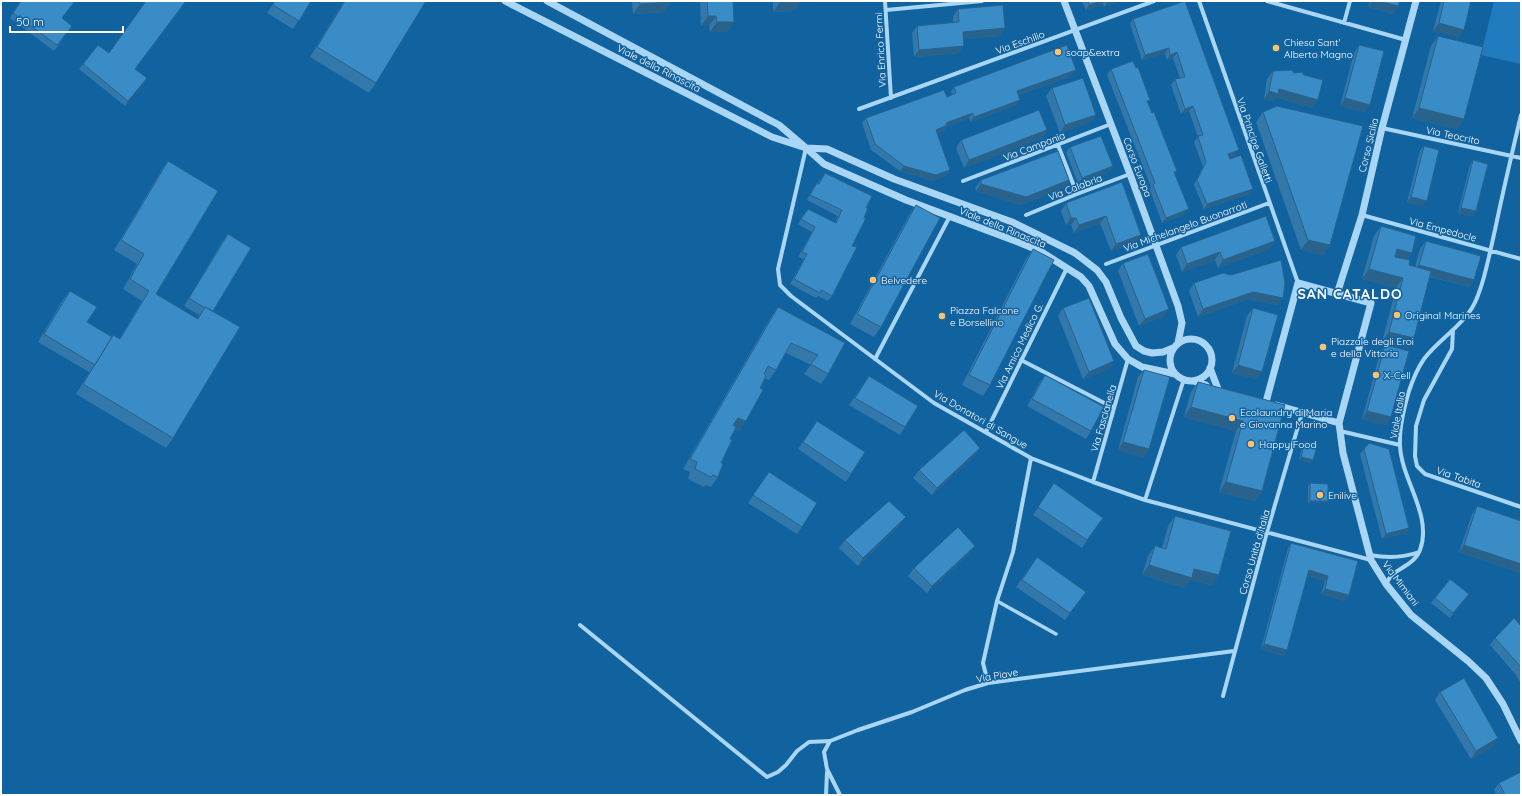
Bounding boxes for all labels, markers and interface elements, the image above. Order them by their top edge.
scale bar [10,8,123,34]
street label: Via Enrico Fermi [872,12,889,88]
text: 50 m [16,14,44,29]
street label: Via Eschilio [994,28,1047,57]
place label: Chiesa Sant' Alberto Magno [1284,36,1353,61]
street label: Viale della Rinascita [615,42,703,95]
marker: Chiesa Sant' Alberto Magno [1271,43,1281,53]
place label: soap&extra [1066,46,1120,59]
marker: soap&extra [1053,47,1063,57]
street label: Via Principe Galletti [1234,96,1275,184]
street label: Corso Sicilia [1355,117,1382,174]
street label: Via Teocrito [1425,123,1481,148]
street label: Via Campania [1001,129,1067,164]
street label: Corso Europa [1120,135,1155,199]
street label: Via Calabria [1046,171,1104,204]
street label: Via Michelangelo Buonarroti [1122,198,1249,255]
street label: Viale della Rinascita [957,204,1048,251]
street label: Via Empedocle [1408,214,1478,245]
place label: Belvedere [881,274,927,287]
marker: Belvedere [868,275,878,285]
district label: SAN CATALDO [1297,285,1403,303]
street label: Via Amico Medico G. [993,301,1046,391]
place label: Piazza Falcone e Borsellino [950,304,1019,329]
place label: Original Marines [1405,309,1481,322]
marker: Original Marines [1392,310,1402,320]
marker: Piazza Falcone e Borsellino [937,311,947,321]
place label: Piazzale degli Eroi e della Vittoria [1331,335,1414,360]
marker: Piazzale degli Eroi e della Vittoria [1318,342,1328,352]
place label: X-Cell [1384,369,1411,382]
marker: X-Cell [1371,370,1381,380]
street label: Via Fascianella [1088,383,1119,453]
street label: Via Donatori di Sangue [931,387,1031,452]
street label: Viale Italia [1387,390,1408,440]
place label: Ecolaundry di Maria e Giovanna Marino [1240,406,1332,431]
marker: Ecolaundry di Maria e Giovanna Marino [1227,413,1237,423]
place label: Happy Food [1259,438,1316,451]
marker: Happy Food [1246,439,1256,449]
street label: Via Tabita [1435,464,1483,491]
place label: Enilive [1328,489,1357,502]
marker: Enilive [1315,490,1325,500]
street label: Corso Unità d'Italia [1236,508,1273,596]
street label: Via Mimiani [1379,558,1422,608]
street label: Via Piave [975,665,1019,686]

